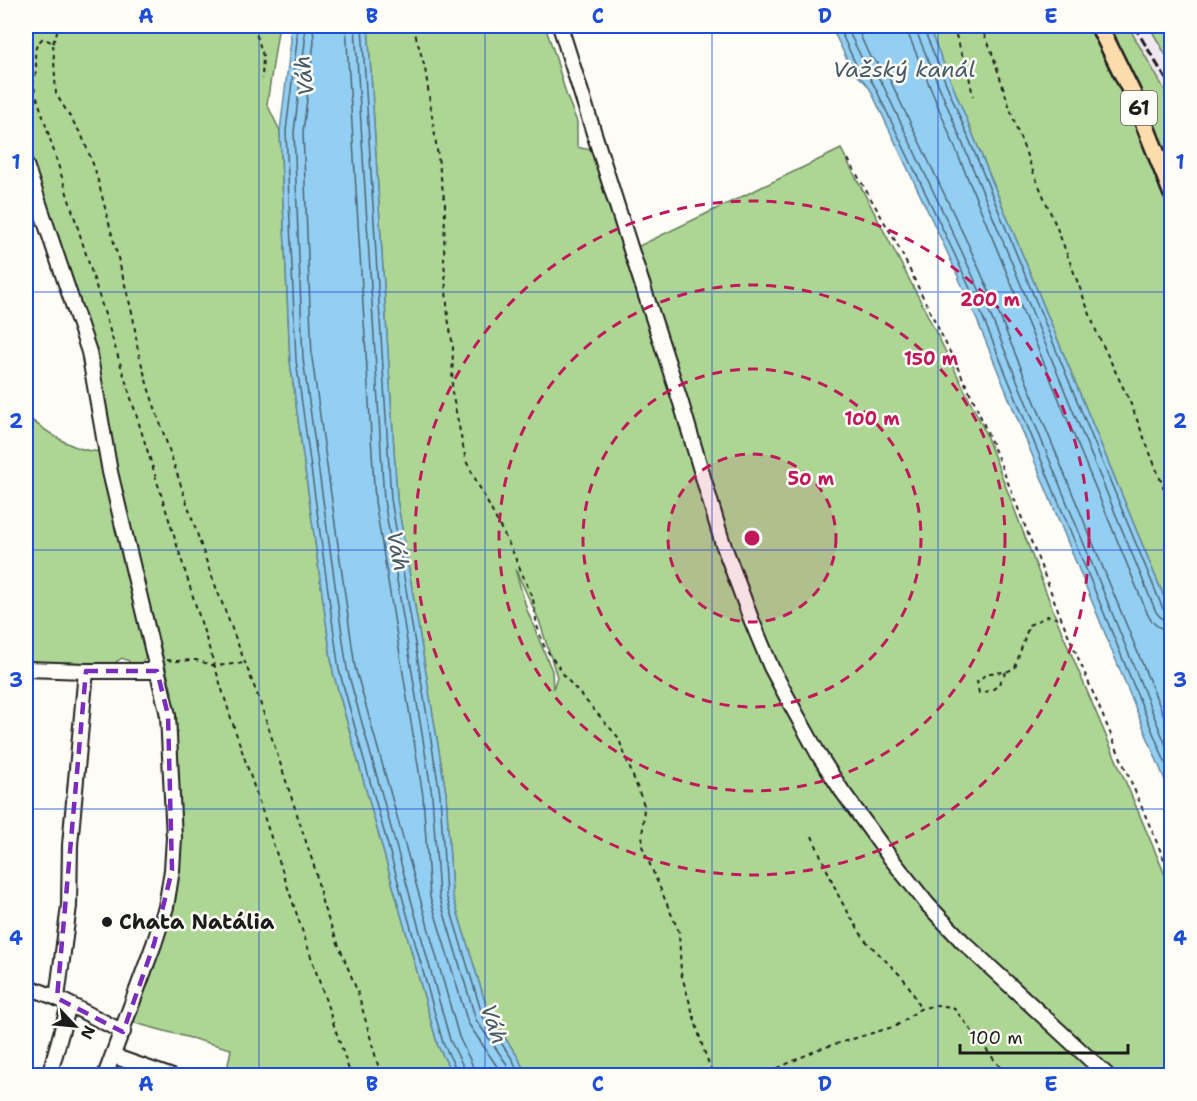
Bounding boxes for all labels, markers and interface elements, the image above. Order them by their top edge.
text: A [138,3,154,29]
text: B [366,3,378,29]
text: C [592,3,604,29]
text: D [818,3,832,29]
text: E [1044,3,1058,29]
water label: Váh [287,54,321,98]
water label: Važský kanál [832,55,976,84]
road number: 61 [1121,91,1157,125]
text: 1 [11,149,21,175]
text: 1 [1175,149,1185,175]
text: 200 m [960,288,1021,312]
text: 150 m [904,347,959,371]
text: 100 m [844,407,900,431]
text: 2 [9,408,23,434]
text: 2 [1173,408,1187,434]
text: 50 m [788,467,835,491]
water label: Váh [380,528,416,574]
centre of rings [742,528,762,548]
text: 3 [9,667,23,693]
text: 3 [1173,667,1187,693]
place label: Chata Natália [119,908,275,936]
marker: Chata Natália [100,915,114,929]
text: 4 [9,925,23,951]
text: 4 [1173,925,1187,951]
north arrow [45,996,105,1056]
water label: Váh [474,1000,514,1048]
scale bar [960,1017,1128,1055]
text: N [76,1022,100,1043]
text: 100 m [969,1026,1023,1050]
text: A [138,1071,154,1097]
text: B [366,1071,378,1097]
text: C [592,1071,604,1097]
text: D [818,1071,832,1097]
text: E [1044,1071,1058,1097]

